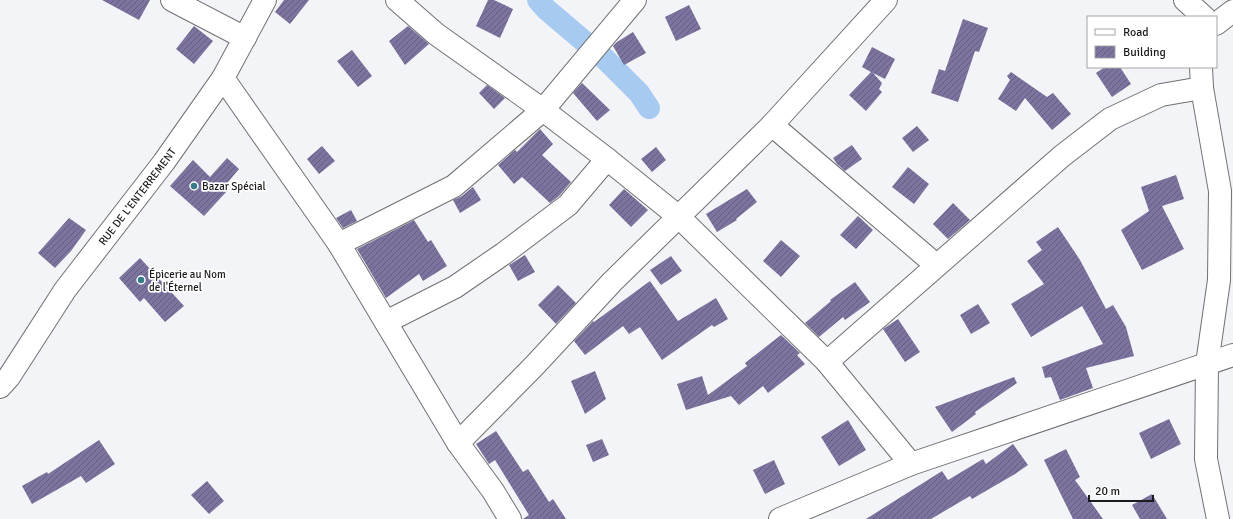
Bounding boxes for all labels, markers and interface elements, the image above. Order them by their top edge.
legend [1087,16,1217,68]
text: Road [1123,25,1149,40]
text: Building [1123,45,1166,60]
street label: RUE DE L'ENTERREMENT [96,145,179,248]
place label: Bazar Spécial [202,180,266,193]
marker: Bazar Spécial [189,181,199,191]
place label: Épicerie au Nom de l'Éternel [149,267,226,294]
marker: Épicerie au Nom de l'Éternel [136,275,146,285]
scale bar [1089,477,1153,503]
text: 20 m [1095,484,1120,499]

